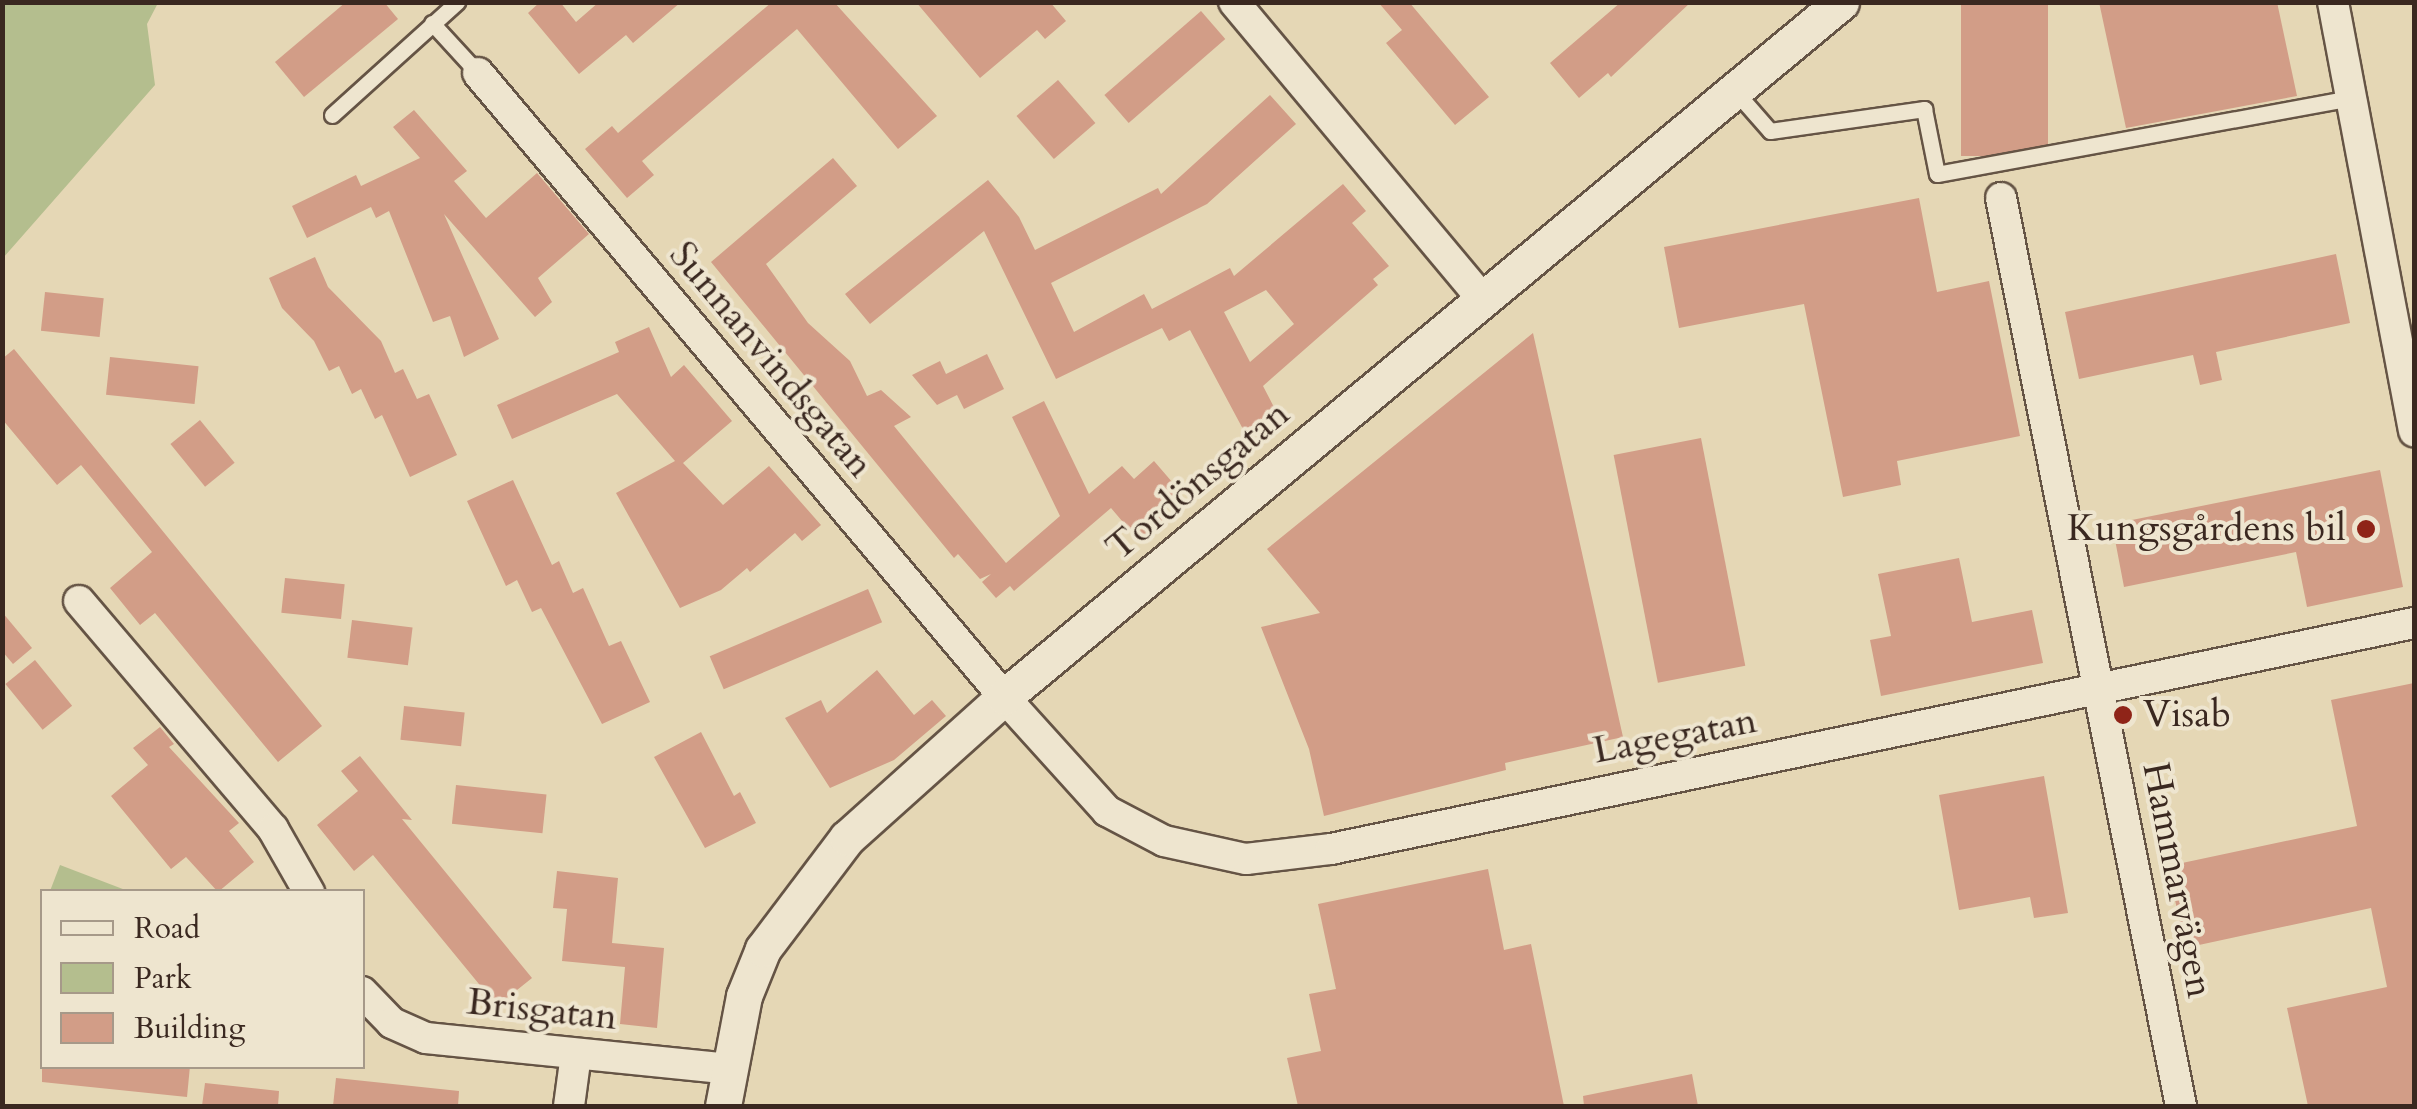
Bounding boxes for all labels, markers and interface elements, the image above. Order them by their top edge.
street label: Sunnanvindsgatan [659,233,883,487]
street label: Tordönsgatan [1097,391,1299,571]
place label: Kungsgårdens bil [2067,506,2346,552]
marker: Kungsgårdens bil [2355,518,2377,540]
place label: Visab [2143,692,2231,738]
street label: Lagegatan [1589,698,1761,774]
marker: Visab [2112,704,2134,726]
street label: Hammarvägen [2132,758,2222,1002]
legend [40,889,365,1069]
text: Road [134,908,200,949]
text: Park [134,958,192,999]
street label: Brisgatan [465,979,619,1041]
text: Building [134,1008,245,1049]

